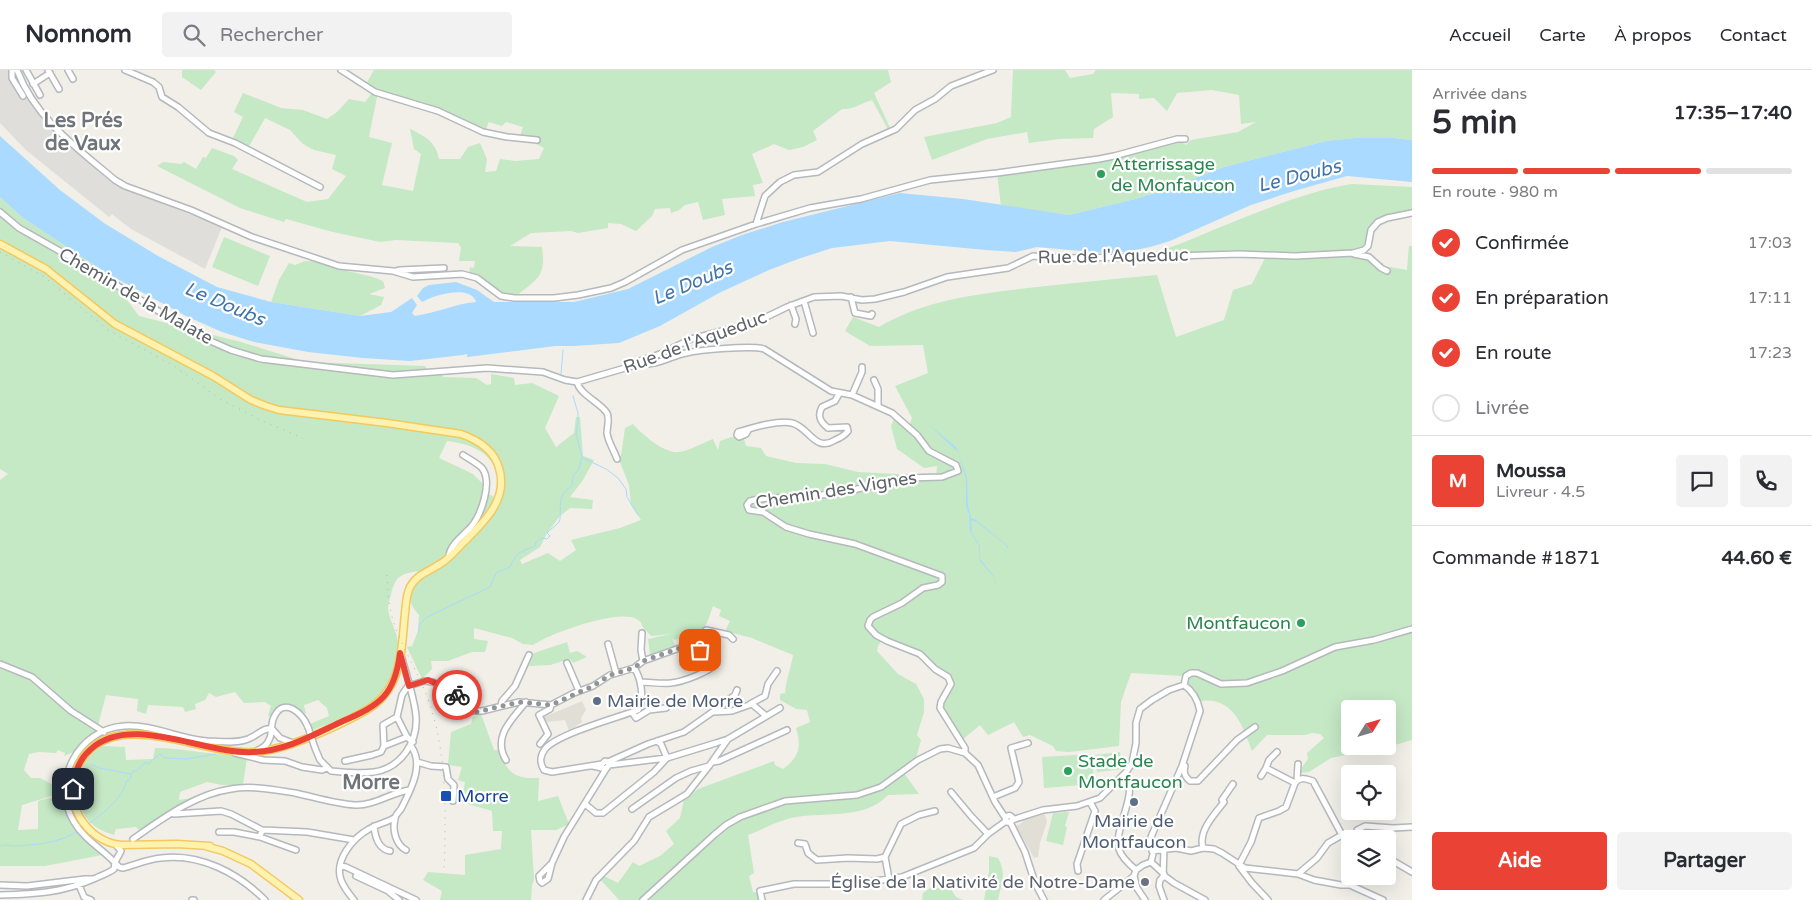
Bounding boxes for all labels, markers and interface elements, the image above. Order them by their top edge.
search box [162,12,512,57]
text: Nomnom [25,20,132,49]
icon: search [180,21,208,49]
text: Rechercher [220,24,323,46]
text: Accueil [1449,24,1511,46]
text: Carte [1539,24,1586,46]
text: À propos [1614,24,1692,46]
text: Contact [1720,24,1787,46]
text: Arrivée dans [1432,84,1527,104]
text: 17:35–17:40 [1674,102,1792,124]
text: 5 min [1432,104,1517,142]
district label: Les Prés de Vaux [43,109,123,156]
place label: Atterrissage de Monfaucon [1111,153,1235,196]
water label: Le Doubs [1255,155,1345,197]
marker: Atterrissage de Monfaucon [1095,168,1107,180]
text: En route · 980 m [1432,182,1558,202]
icon: check [1432,229,1460,257]
text: Confirmée [1475,232,1569,254]
text: 17:03 [1748,233,1792,253]
street label: Chemin de la Malate [55,243,217,349]
street label: Rue de l'Aqueduc [1037,244,1189,268]
water label: Le Doubs [649,255,737,310]
water label: Le Doubs [181,277,270,331]
icon: check [1432,284,1460,312]
text: En préparation [1475,287,1609,309]
text: 17:11 [1748,288,1792,308]
street label: Rue de l'Aqueduc [620,306,770,378]
icon: check [1432,339,1460,367]
text: En route [1475,342,1552,364]
text: 17:23 [1748,343,1792,363]
text: Livrée [1475,397,1529,419]
button: chat [1676,455,1728,507]
button: phone [1740,455,1792,507]
text: Moussa [1496,460,1566,482]
street label: Chemin des Vignes [754,466,918,514]
text: M [1449,470,1467,492]
text: Livreur · 4.5 [1496,482,1585,502]
text: Commande #1871 [1432,547,1601,569]
text: 44.60 € [1721,547,1792,569]
place label: Montfaucon [1186,612,1291,634]
marker: Montfaucon [1295,617,1307,629]
pin [679,629,721,671]
icon: bag [686,636,714,664]
courier [432,670,482,720]
icon: bike [443,681,471,709]
place label: Mairie de Morre [607,690,743,712]
marker: Mairie de Morre [591,695,603,707]
north arrow [1341,700,1396,755]
map controls [1341,700,1396,885]
place label: Stade de Montfaucon [1078,750,1183,793]
marker: Stade de Montfaucon [1062,765,1074,777]
button: locate [1341,765,1396,820]
pin [52,768,94,810]
district label: Morre [342,771,400,795]
icon: home [59,775,87,803]
place label: Morre [457,785,509,807]
marker: Morre [439,789,453,803]
marker: Mairie de Montfaucon [1128,796,1140,808]
place label: Mairie de Montfaucon [1082,810,1186,853]
button: layers [1341,830,1396,885]
button: Aide [1432,832,1607,890]
button: Partager [1617,832,1792,890]
place label: Église de la Nativité de Notre-Dame [831,871,1135,893]
marker: Église de la Nativité de Notre-Dame [1139,876,1151,888]

